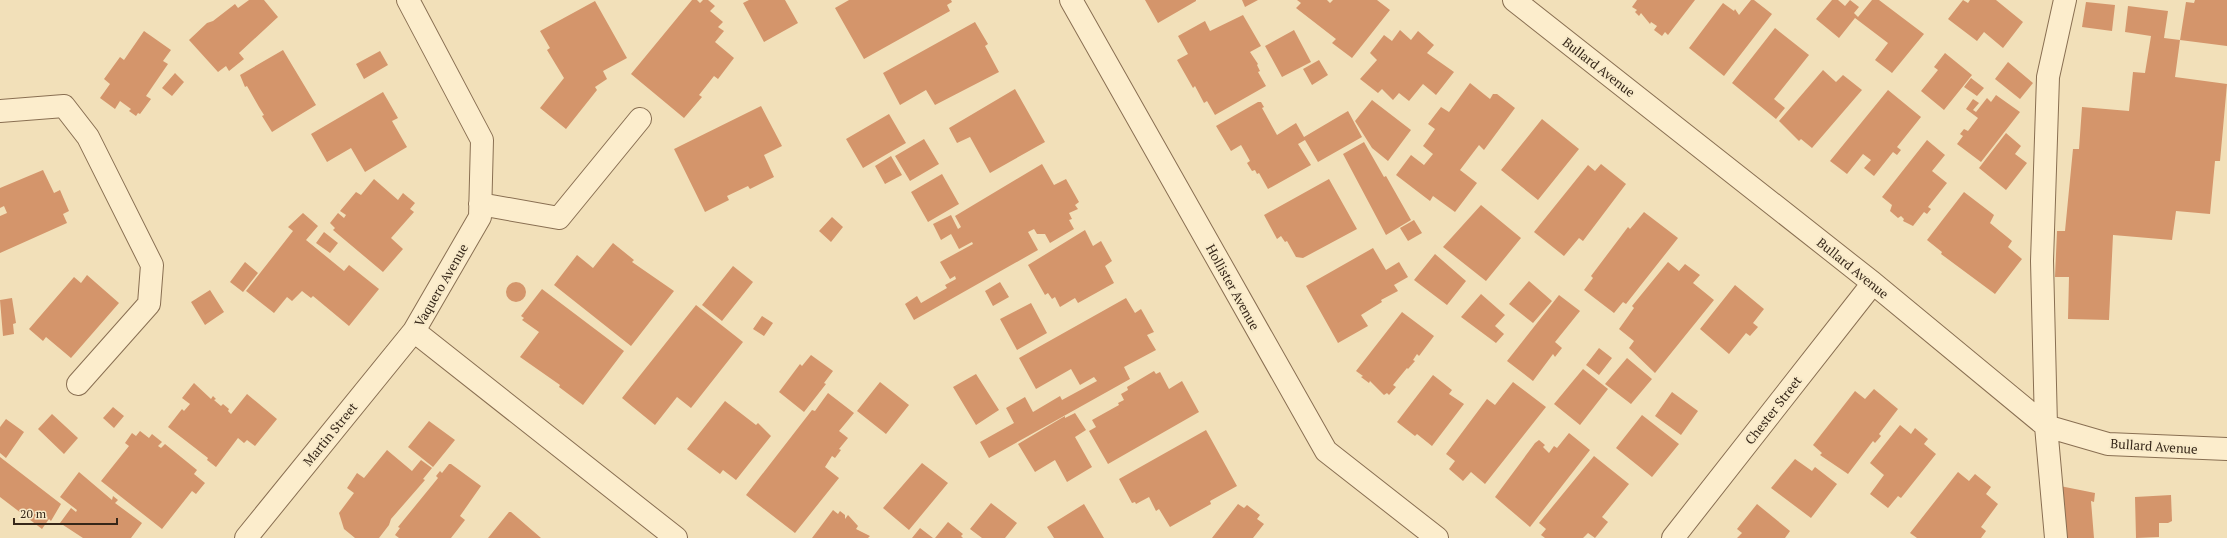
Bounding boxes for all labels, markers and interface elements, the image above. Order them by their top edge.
street label: Bullard Avenue [1559,33,1639,101]
street label: Bullard Avenue [1813,233,1893,303]
street label: Vaquero Avenue [410,240,472,330]
street label: Hollister Avenue [1202,241,1264,333]
street label: Chester Street [1741,372,1806,448]
street label: Martin Street [299,398,361,470]
street label: Bullard Avenue [2110,434,2198,458]
scale bar [14,500,117,526]
text: 20 m [20,506,47,521]

